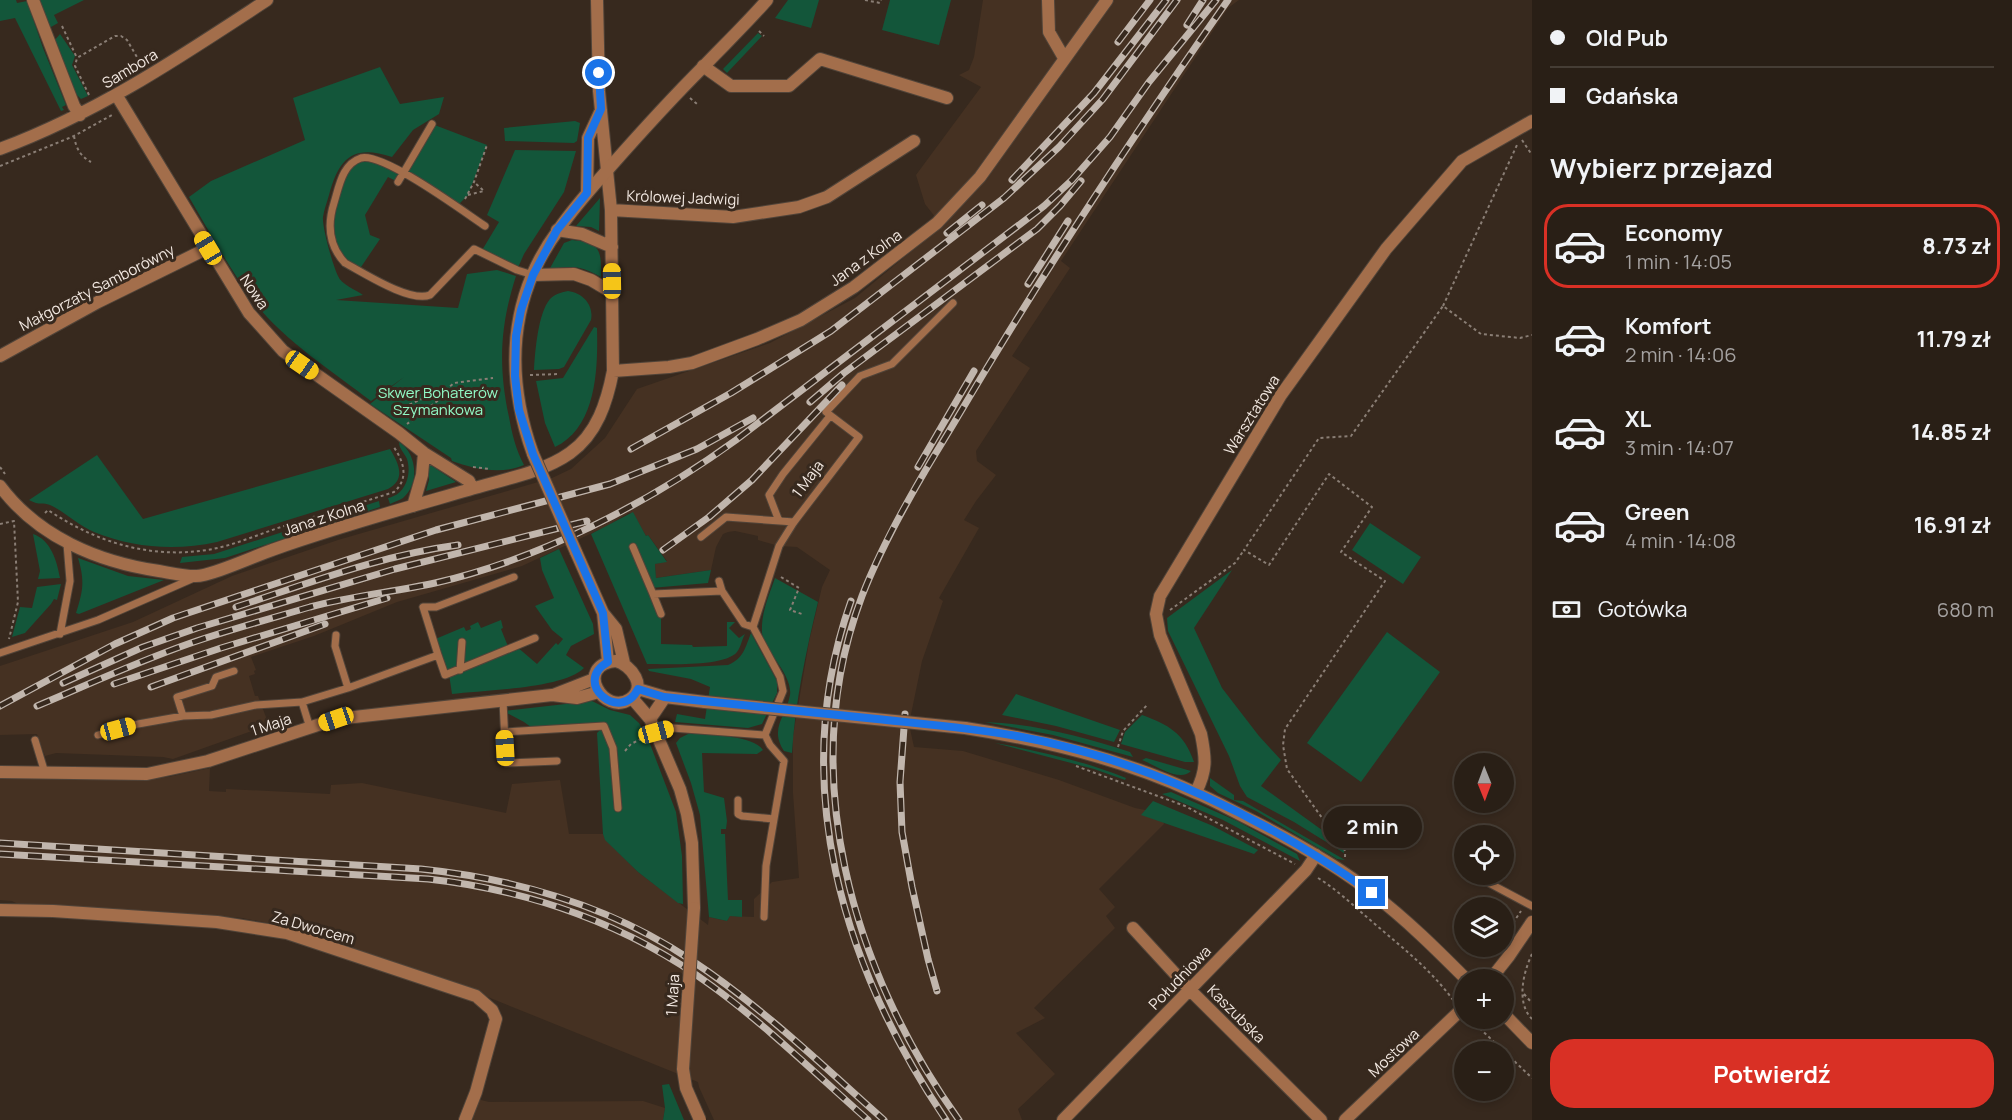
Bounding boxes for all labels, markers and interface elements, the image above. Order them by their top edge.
text: Old Pub [1586,23,1668,53]
street label: Sambora [98,44,162,93]
route start [585,59,612,86]
text: Gdańska [1586,81,1679,111]
text: Wybierz przejazd [1550,149,1773,186]
street label: Królowej Jadwigi [626,185,740,210]
text: Economy [1625,218,1723,248]
icon: car [1553,219,1607,273]
street label: Jana z Kolna [825,224,906,291]
car [191,228,225,268]
text: 8.73 zł [1922,231,1991,261]
street label: Małgorzaty Samborówny [15,239,178,336]
text: 1 min · 14:05 [1625,248,1732,275]
car [603,263,621,299]
street label: Nowa [235,270,274,313]
text: Komfort [1625,311,1712,341]
icon: car [1553,312,1607,366]
text: 11.79 zł [1916,324,1991,354]
text: 2 min · 14:06 [1625,341,1737,368]
car [282,347,322,383]
street label: Warsztatowa [1219,371,1284,459]
park label: Skwer Bohaterów Szymankowa [378,382,499,420]
text: XL [1625,404,1651,434]
icon: car [1553,405,1607,459]
text: 14.85 zł [1911,417,1991,447]
text: 3 min · 14:07 [1625,434,1734,461]
street label: 1 Maja [787,456,829,502]
street label: Jana z Kolna [280,494,367,541]
text: Green [1625,497,1690,527]
icon: car [1553,498,1607,552]
text: 16.91 zł [1914,510,1991,540]
text: 4 min · 14:08 [1625,527,1736,554]
icon: cash [1550,593,1583,626]
text: Gotówka [1598,594,1687,624]
text: 680 m [1937,596,1994,623]
car [316,705,356,733]
street label: 1 Maja [248,708,294,741]
car [98,716,138,742]
car [636,719,676,745]
car [495,730,515,766]
north arrow [1454,753,1514,813]
map controls [1454,753,1514,1101]
callout: 2 min [1322,806,1422,848]
text: 2 min [1346,813,1399,840]
button: locate [1454,825,1514,885]
route end [1358,879,1385,906]
button: layers [1454,897,1514,957]
street label: Za Dworcem [269,906,357,949]
street label: Południowa [1144,941,1216,1014]
button: + [1454,969,1514,1029]
street label: 1 Maja [661,973,684,1017]
street label: Kaszubska [1203,980,1270,1047]
street label: Mostowa [1363,1023,1424,1082]
button: Potwierdź [1550,1039,1994,1108]
button: − [1454,1041,1514,1101]

